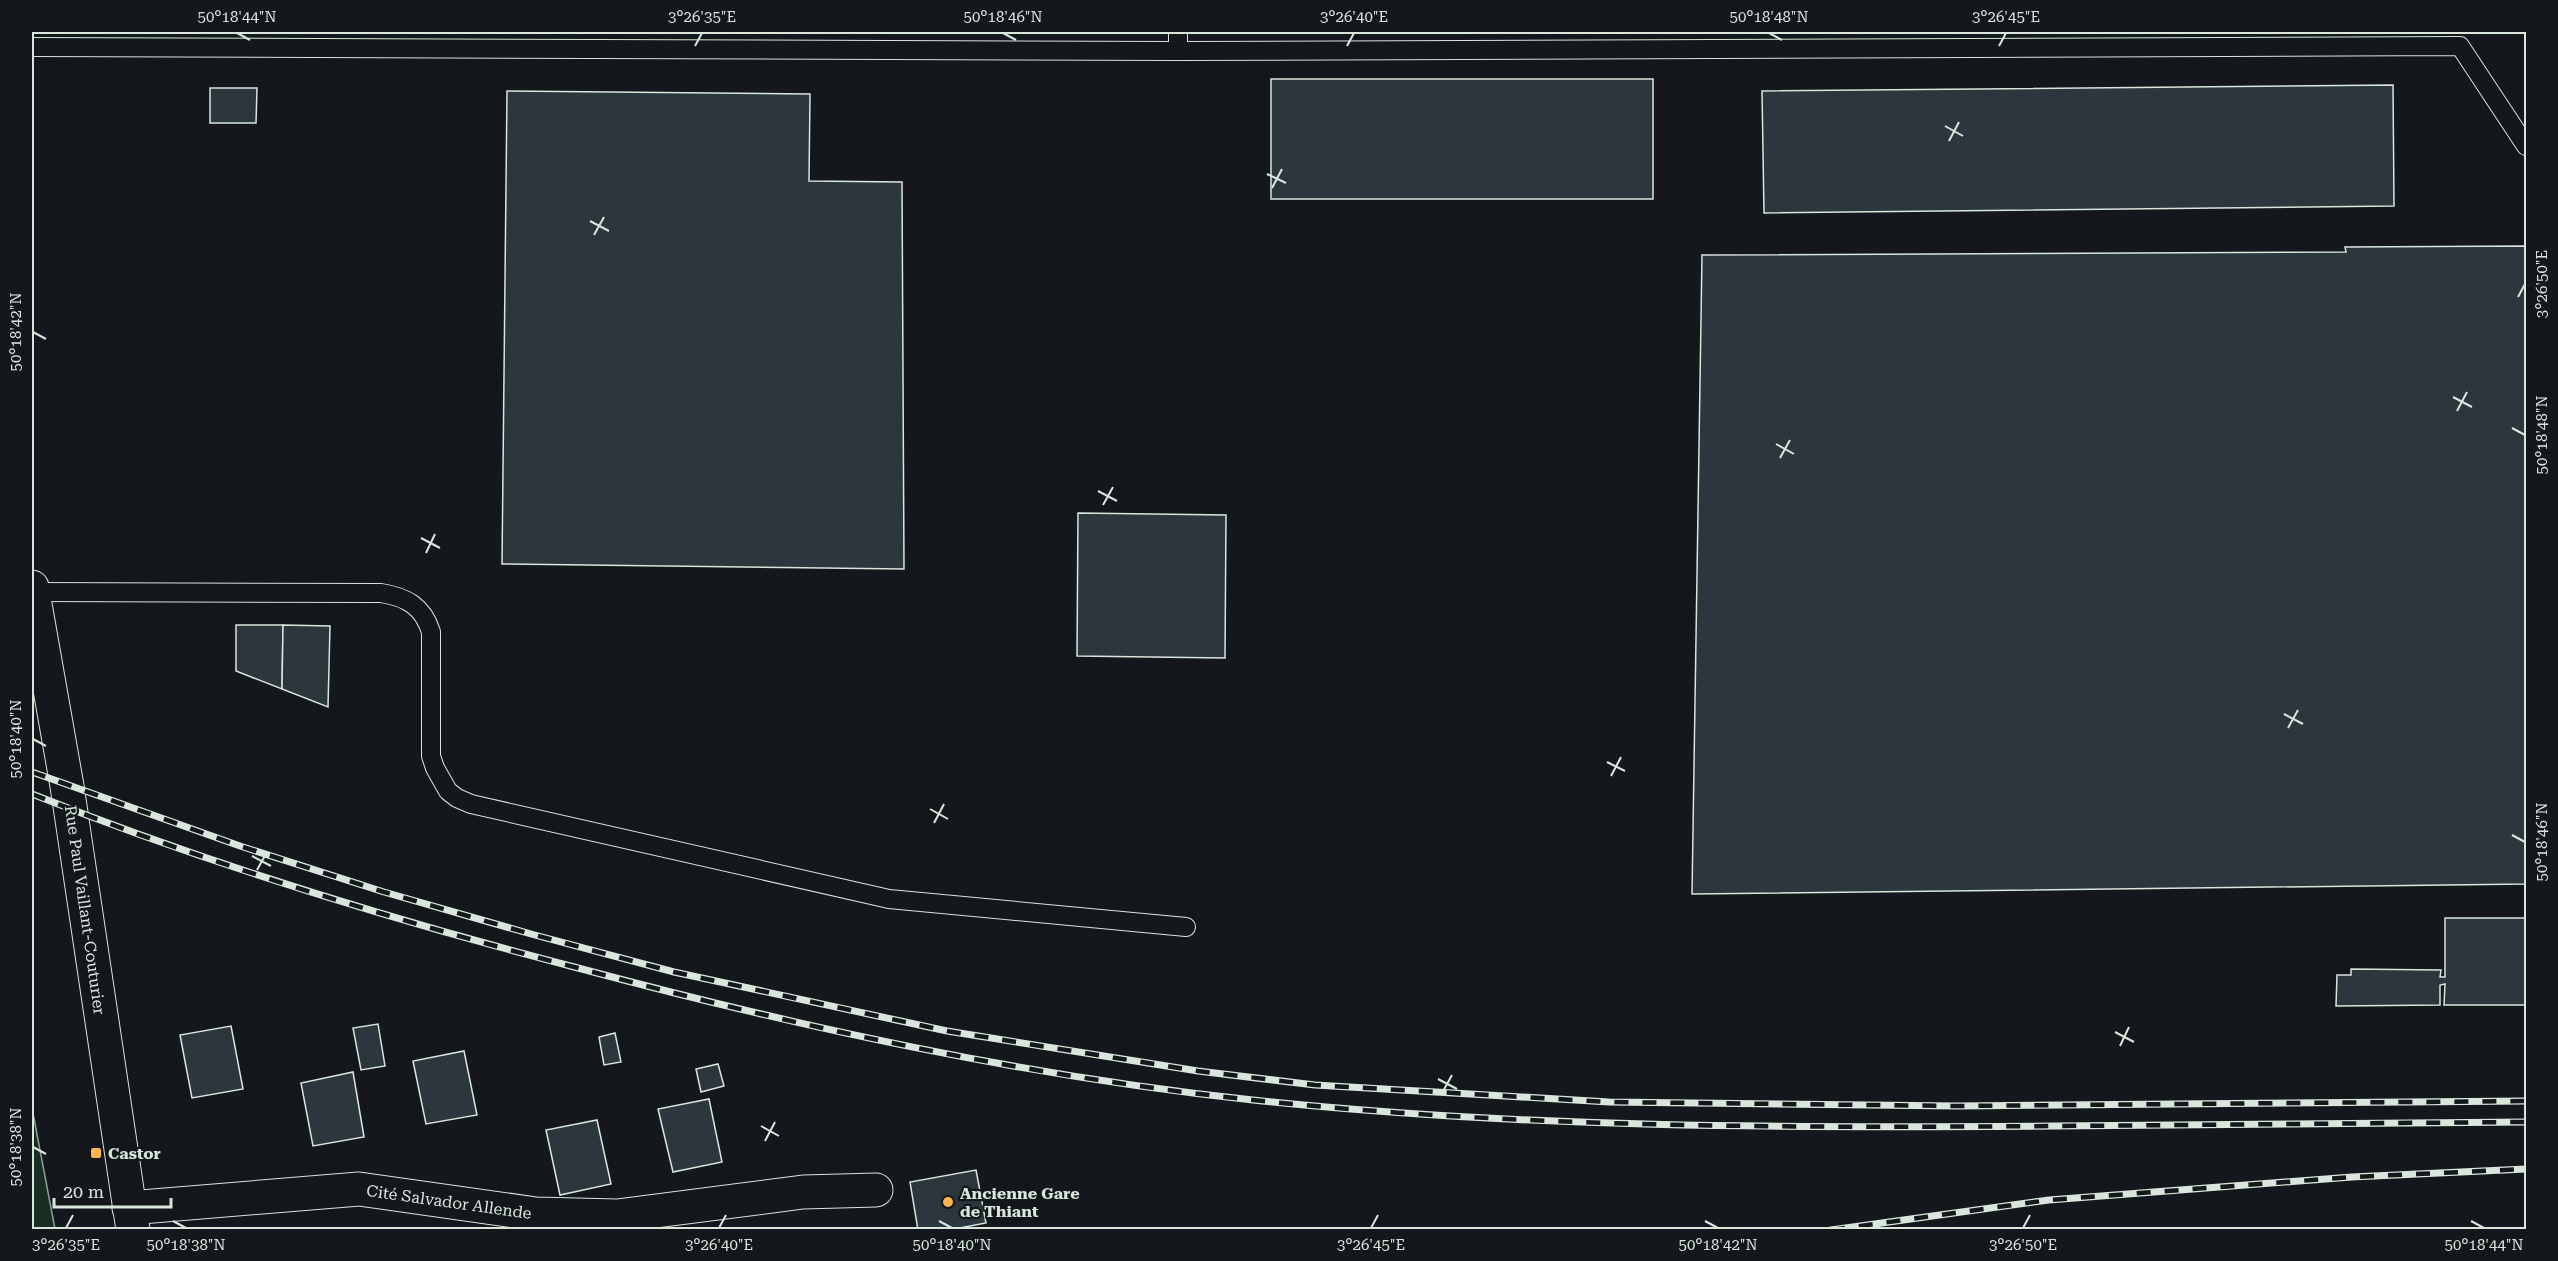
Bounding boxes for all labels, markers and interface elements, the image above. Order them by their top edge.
text: 50°18'44"N [197,8,277,26]
text: 3°26'35"E [668,8,736,26]
text: 50°18'46"N [963,8,1043,26]
text: 3°26'40"E [1320,8,1388,26]
text: 50°18'48"N [1729,8,1809,26]
text: 3°26'45"E [1972,8,2040,26]
text: 3°26'50"E [2533,250,2551,318]
text: 50°18'42"N [7,292,25,372]
text: 50°18'48"N [2533,395,2551,475]
text: 50°18'40"N [7,699,25,779]
text: 50°18'46"N [2533,802,2551,882]
street label: Rue Paul Vaillant-Couturier [61,804,109,1016]
text: 50°18'38"N [7,1107,25,1187]
place label: Castor [108,1144,161,1163]
marker: Castor [89,1146,103,1160]
scale bar [54,1171,171,1209]
text: 20 m [63,1181,104,1202]
street label: Cité Salvador Allende [365,1181,533,1223]
place label: Ancienne Gare de Thiant [960,1184,1080,1221]
marker: Ancienne Gare de Thiant [941,1195,955,1209]
text: 3°26'35"E [32,1236,100,1254]
text: 50°18'38"N [146,1236,226,1254]
text: 3°26'40"E [685,1236,753,1254]
text: 50°18'40"N [912,1236,992,1254]
text: 3°26'45"E [1337,1236,1405,1254]
text: 50°18'42"N [1678,1236,1758,1254]
text: 3°26'50"E [1989,1236,2057,1254]
text: 50°18'44"N [2444,1236,2524,1254]

